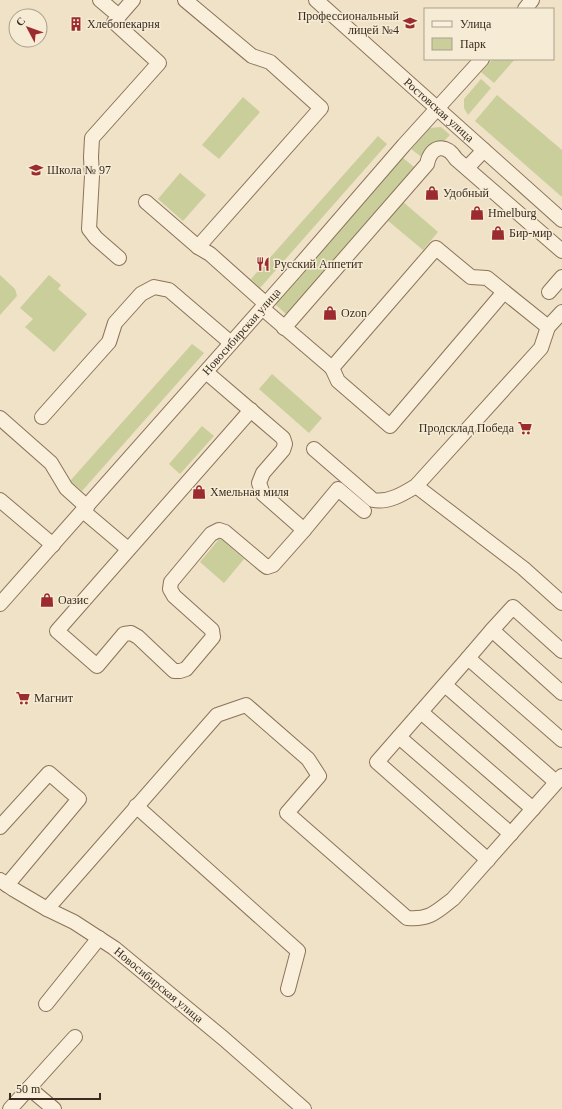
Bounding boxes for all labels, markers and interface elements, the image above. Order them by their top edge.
north arrow [8,8,48,48]
legend [424,8,554,60]
place label: Профессиональный лицей №4 [298,9,400,37]
text: С [13,14,28,28]
school or university icon: Профессиональный лицей №4 [402,15,418,31]
building icon: Хлебопекарня [68,16,84,32]
place label: Хлебопекарня [87,17,160,31]
text: Улица [460,17,492,31]
text: Парк [460,37,486,51]
street label: Ростовская улица [401,75,477,145]
school or university icon: Школа № 97 [28,162,44,178]
place label: Школа № 97 [47,163,111,177]
shop icon: Удобный [424,185,440,201]
place label: Удобный [443,186,490,200]
shop icon: Hmelburg [469,205,485,221]
place label: Hmelburg [488,206,536,220]
shop icon: Бир-мир [490,225,506,241]
place label: Бир-мир [509,226,552,240]
restaurant icon: Русский Аппетит [255,256,271,272]
place label: Русский Аппетит [274,257,364,271]
street label: Новосибирская улица [199,285,284,378]
shop icon: Ozon [322,305,338,321]
place label: Ozon [341,306,367,320]
supermarket icon: Продсклад Победа [517,420,533,436]
place label: Продсклад Победа [419,421,515,435]
shop icon: Хмельная миля [191,484,207,500]
place label: Хмельная миля [210,485,289,499]
shop icon: Оазис [39,592,55,608]
place label: Оазис [58,593,88,607]
supermarket icon: Магнит [15,690,31,706]
place label: Магнит [34,691,74,705]
street label: Новосибирская улица [111,944,207,1026]
scale bar [10,1075,100,1101]
text: 50 m [16,1082,41,1096]

